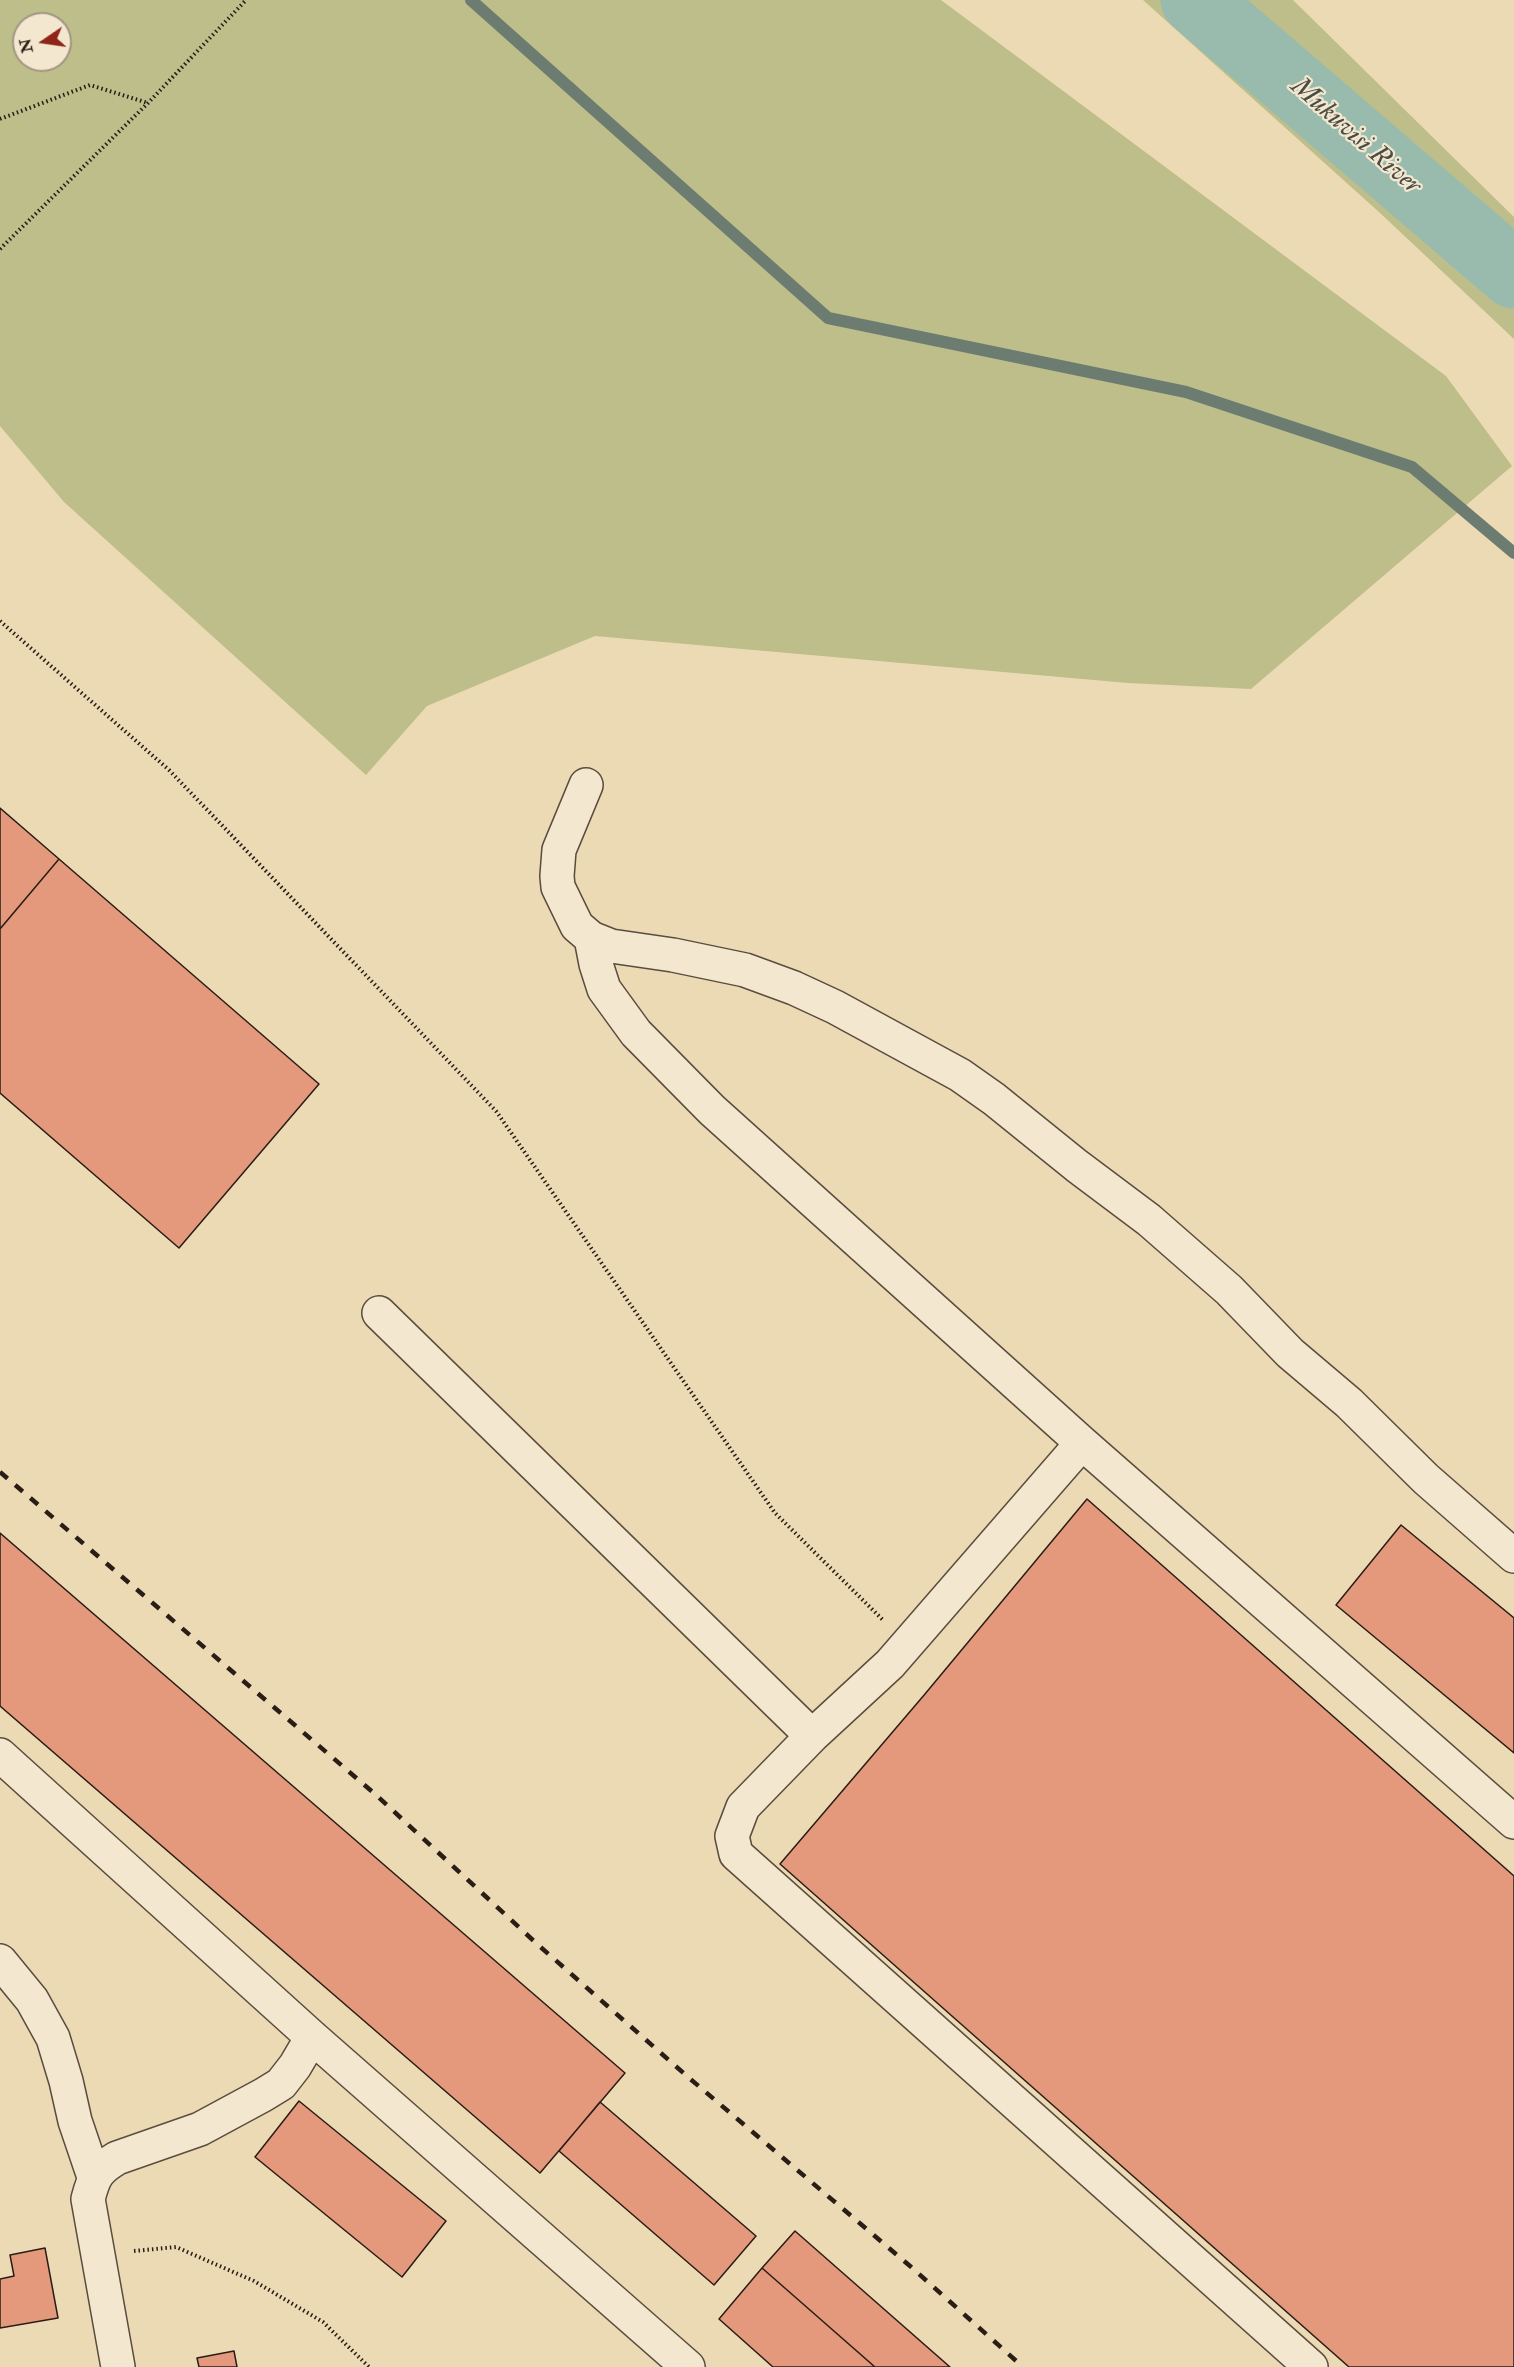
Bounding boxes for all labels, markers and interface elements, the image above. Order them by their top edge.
north arrow [12,12,72,72]
text: N [15,36,38,55]
water label: Mukuvisi River [1283,71,1427,203]

